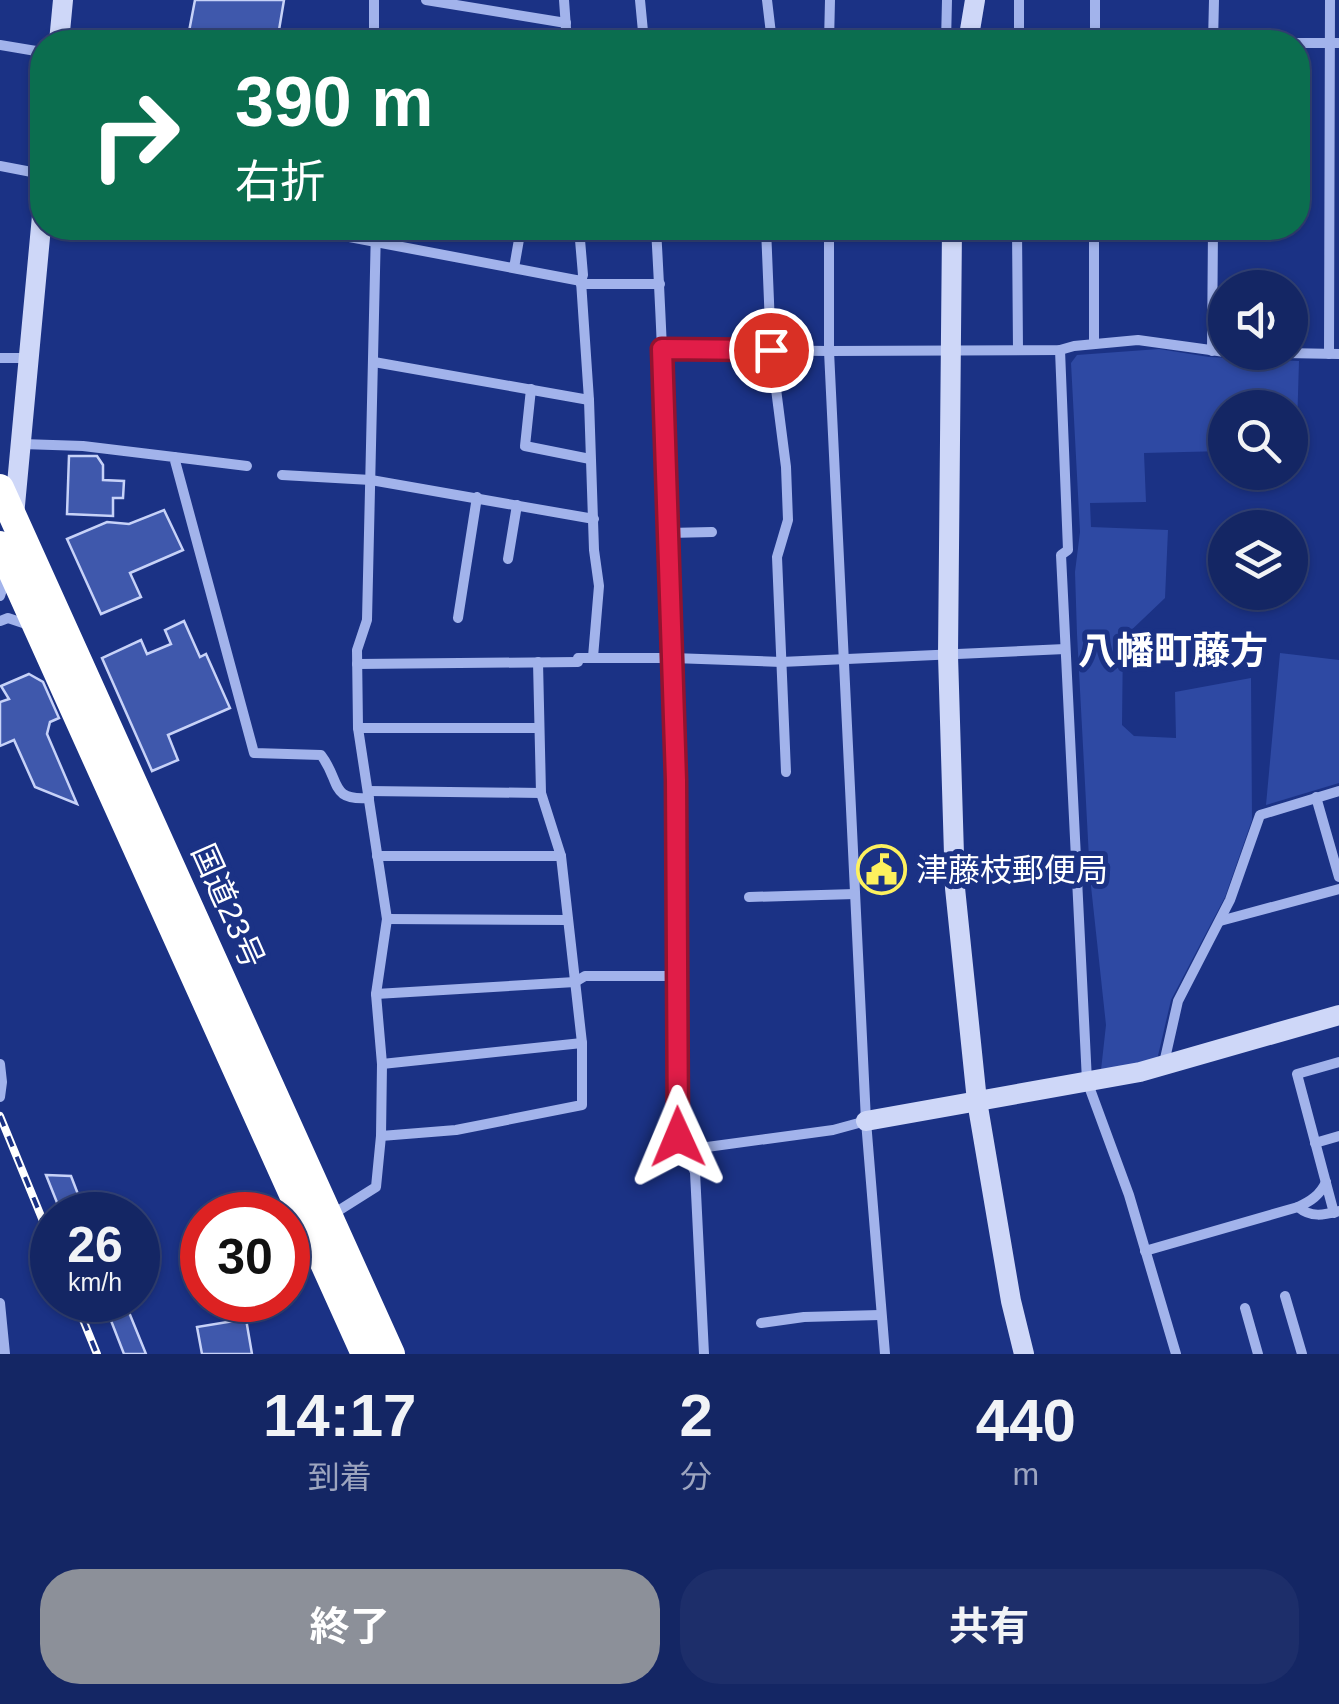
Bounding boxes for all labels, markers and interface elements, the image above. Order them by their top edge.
text: 390 m [235,63,433,141]
icon: right [70,70,200,200]
text: 右折 [235,156,325,207]
map controls [1208,270,1308,610]
button: sound [1208,270,1308,370]
pin [729,308,814,393]
icon: arrive [744,323,799,378]
button: search [1208,390,1308,490]
button: layers [1208,510,1308,610]
district label: 八幡町藤方 [1078,630,1268,672]
street label: 国道23号 [185,839,271,973]
public building icon: 津藤枝郵便局 [855,844,907,896]
place label: 津藤枝郵便局 [916,852,1108,888]
position arrow [626,1085,730,1189]
speed limit sign: 30 [180,1192,310,1322]
text: 26 [67,1217,123,1273]
text: km/h [68,1268,122,1296]
text: 14:17 [263,1382,416,1449]
text: 2 [679,1382,713,1449]
text: 440 [976,1387,1076,1454]
text: m [1013,1456,1039,1492]
text: 到着 [308,1459,372,1495]
text: 分 [680,1459,712,1495]
button: 終了 [40,1569,660,1684]
button: 共有 [680,1569,1299,1684]

